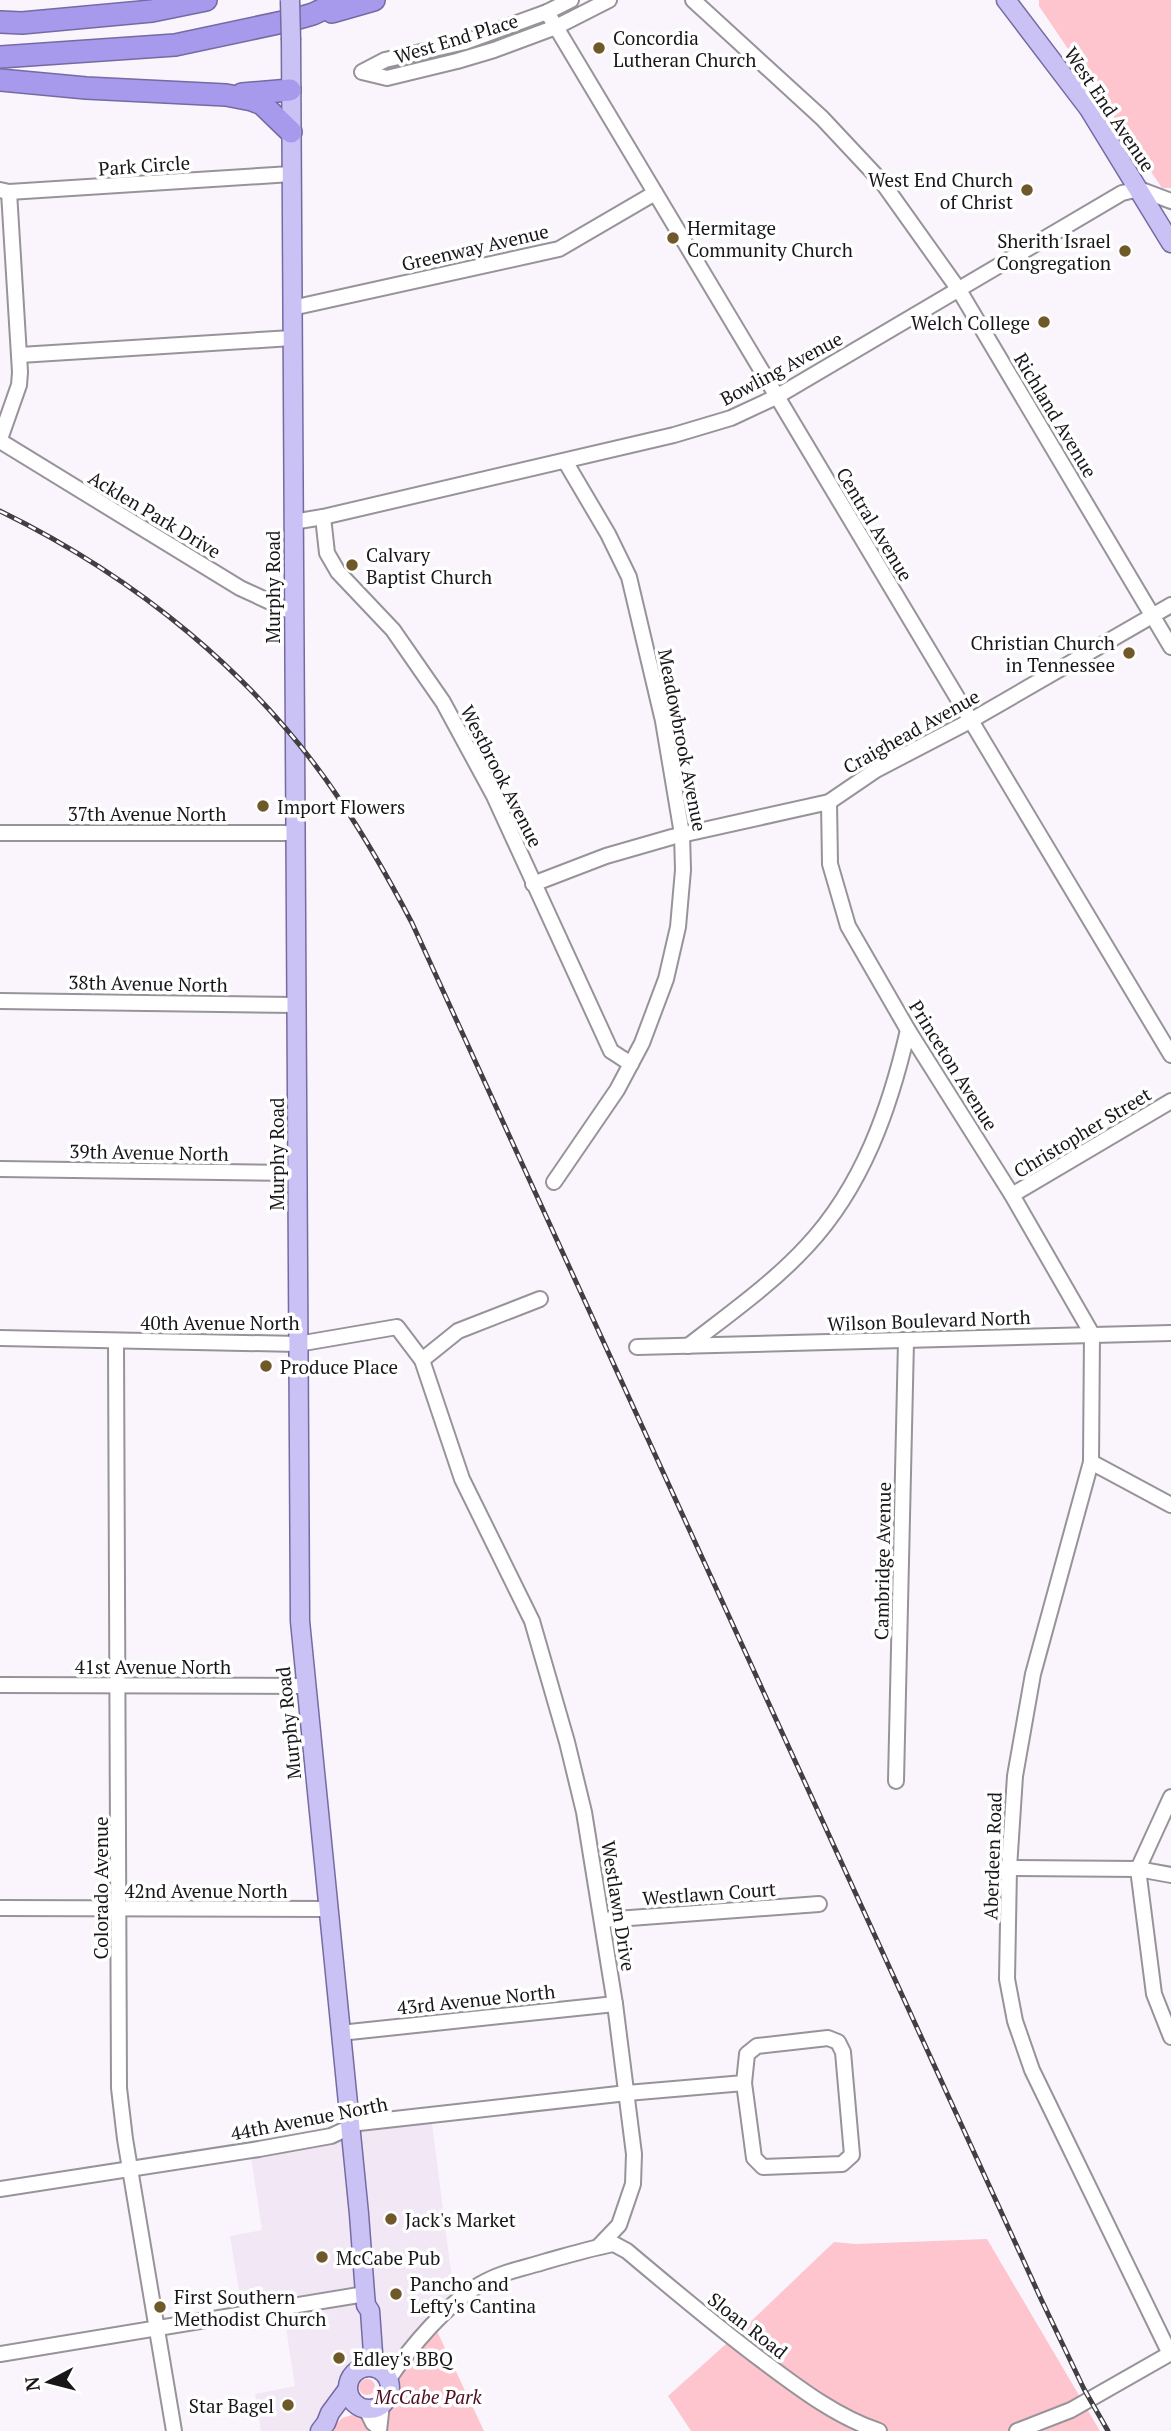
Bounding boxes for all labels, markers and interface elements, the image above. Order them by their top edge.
street label: West End Place [391,7,521,69]
place label: Concordia Lutheran Church [613,25,757,72]
marker: Concordia Lutheran Church [591,40,607,56]
street label: West End Avenue [1059,42,1161,176]
street label: Park Circle [97,149,191,181]
place label: West End Church of Christ [868,167,1013,214]
marker: West End Church of Christ [1019,182,1035,198]
place label: Hermitage Community Church [687,215,853,262]
street label: Greenway Avenue [399,218,551,276]
place label: Sherith Israel Congregation [996,228,1111,275]
marker: Hermitage Community Church [665,230,681,246]
marker: Sherith Israel Congregation [1117,243,1133,259]
place label: Welch College [911,310,1030,335]
marker: Welch College [1036,314,1052,330]
street label: Bowling Avenue [716,325,846,411]
street label: Richland Avenue [1009,348,1103,482]
street label: Central Avenue [831,462,919,586]
street label: Acklen Park Drive [84,465,226,563]
street label: Murphy Road [260,530,285,644]
place label: Calvary Baptist Church [366,542,492,589]
marker: Calvary Baptist Church [344,557,360,573]
place label: Christian Church in Tennessee [971,630,1115,677]
marker: Christian Church in Tennessee [1121,645,1137,661]
street label: Meadowbrook Avenue [653,647,713,833]
street label: Craighead Avenue [838,683,984,779]
street label: Westbrook Avenue [455,701,549,851]
place label: Import Flowers [277,794,405,819]
marker: Import Flowers [255,798,271,814]
street label: 37th Avenue North [68,801,226,826]
street label: 38th Avenue North [68,969,228,997]
street label: Princeton Avenue [904,995,1004,1135]
street label: Christopher Street [1009,1081,1155,1183]
street label: Murphy Road [264,1097,289,1211]
street label: 39th Avenue North [69,1138,229,1166]
street label: Wilson Boulevard North [827,1304,1031,1336]
street label: 40th Avenue North [140,1310,300,1335]
place label: Produce Place [280,1354,398,1379]
marker: Produce Place [258,1358,274,1374]
street label: Cambridge Avenue [868,1482,896,1640]
street label: 41st Avenue North [75,1654,231,1679]
street label: Murphy Road [270,1665,306,1781]
street label: Aberdeen Road [977,1791,1007,1920]
street label: Colorado Avenue [88,1817,113,1959]
street label: Westlawn Drive [596,1839,642,1973]
street label: Westlawn Court [641,1876,777,1910]
street label: 42nd Avenue North [124,1878,288,1903]
street label: 43rd Avenue North [396,1978,556,2020]
street label: 44th Avenue North [228,2091,390,2145]
place label: Jack's Market [405,2207,516,2232]
marker: Jack's Market [383,2211,399,2227]
place label: McCabe Pub [336,2245,440,2270]
marker: McCabe Pub [314,2249,330,2265]
place label: Pancho and Lefty's Cantina [410,2271,537,2318]
place label: First Southern Methodist Church [174,2284,327,2331]
marker: Pancho and Lefty's Cantina [388,2286,404,2302]
street label: Sloan Road [703,2286,793,2364]
marker: First Southern Methodist Church [152,2299,168,2315]
place label: Edley's BBQ [353,2346,454,2371]
north arrow [14,2347,84,2417]
marker: Edley's BBQ [331,2350,347,2366]
text: N [18,2375,45,2393]
park label: McCabe Park [373,2384,482,2409]
place label: Star Bagel [189,2393,274,2418]
marker: Star Bagel [280,2397,296,2413]

